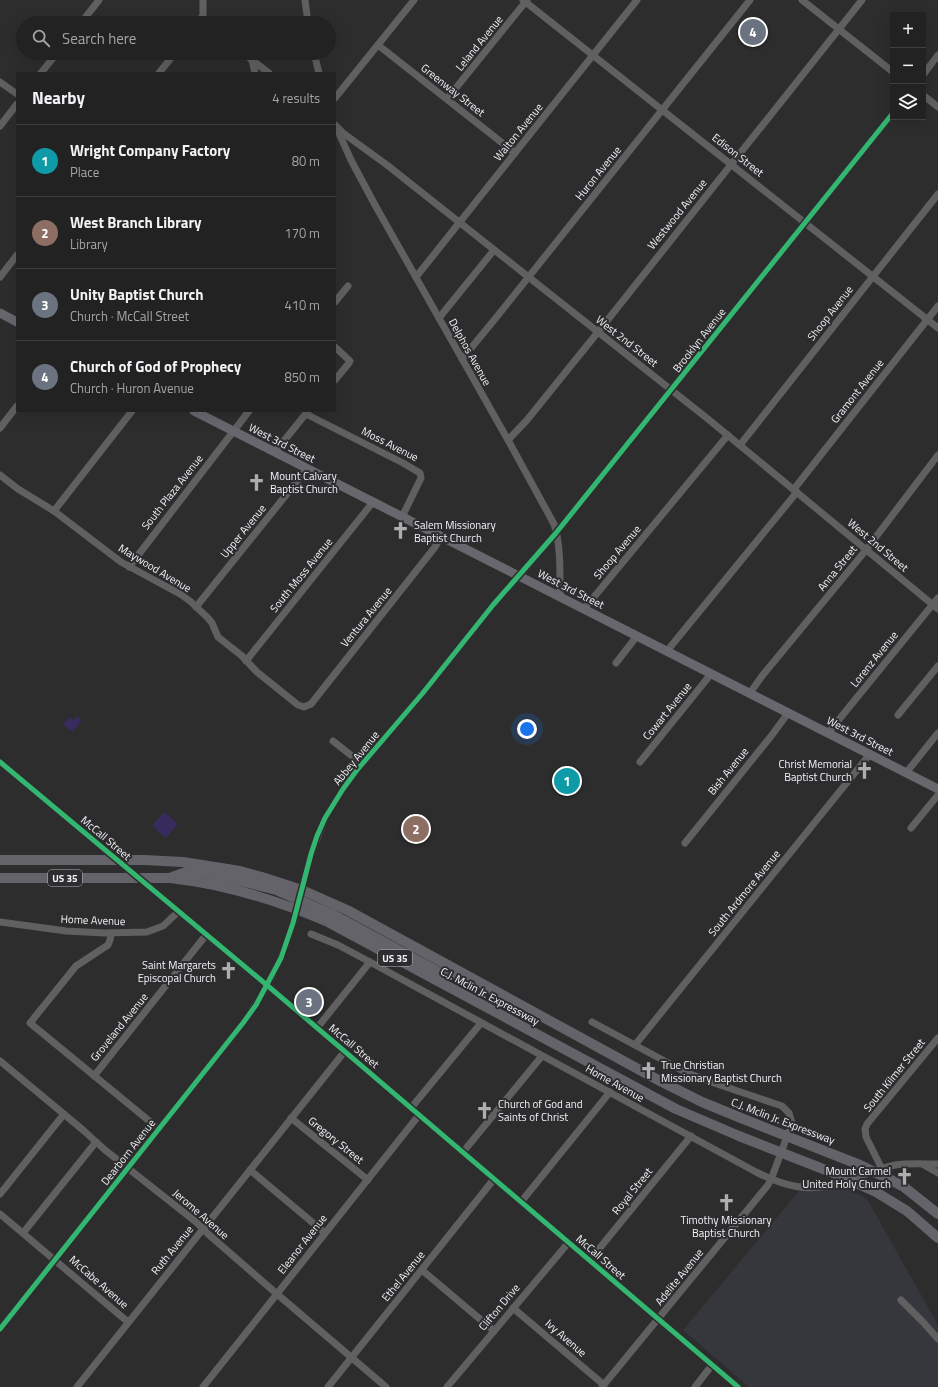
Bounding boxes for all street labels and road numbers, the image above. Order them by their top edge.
street label: Leland Avenue [452,11,507,74]
street label: Greenway Street [418,60,488,120]
street label: Walton Avenue [490,99,547,164]
street label: Edison Street [709,130,767,180]
street label: Huron Avenue [571,142,625,203]
street label: Westwood Avenue [644,175,711,253]
street label: Shoop Avenue [803,282,857,344]
street label: Brooklyn Avenue [669,304,730,376]
street label: West 2nd Street [592,312,662,371]
street label: Delphos Avenue [445,315,495,389]
street label: Gramont Avenue [827,355,887,427]
street label: West 3rd Street [246,419,318,467]
street label: Moss Avenue [359,423,422,465]
street label: South Plaza Avenue [137,451,207,533]
street label: Upper Avenue [216,500,270,561]
street label: West 2nd Street [844,515,912,575]
street label: Shoop Avenue [590,521,645,582]
street label: South Moss Avenue [266,534,336,616]
street label: Maywood Avenue [115,540,195,596]
street label: Anna Street [814,542,860,594]
street label: West 3rd Street [535,565,607,613]
street label: Ventura Avenue [337,583,396,651]
street label: Lorenz Avenue [846,627,902,690]
street label: Cowart Avenue [639,678,696,743]
street label: West 3rd Street [824,712,896,760]
street label: Abbey Avenue [329,727,383,789]
street label: Bish Avenue [704,743,752,798]
street label: McCall Street [77,812,135,864]
street label: South Ardmore Avenue [704,846,784,940]
road number: US 35 [48,870,82,886]
street label: Home Avenue [60,911,126,929]
road number: US 35 [378,950,412,966]
street label: C.J. Mclin Jr. Expressway [438,963,543,1029]
street label: Groveland Avenue [86,989,152,1064]
street label: McCall Street [325,1020,383,1072]
street label: South Kilmer Street [859,1035,929,1115]
street label: Home Avenue [583,1060,648,1106]
street label: C.J. Mclin Jr. Expressway [729,1094,838,1148]
street label: Gregory Street [305,1113,367,1168]
street label: Dearborn Avenue [97,1115,159,1188]
street label: Royal Street [608,1164,656,1218]
street label: Jerome Avenue [169,1185,233,1243]
street label: Eleanor Avenue [274,1210,331,1277]
street label: Ruth Avenue [147,1222,197,1278]
street label: McCall Street [573,1231,629,1283]
street label: Adelite Avenue [651,1245,707,1309]
street label: Ethel Avenue [378,1247,429,1305]
street label: McCabe Avenue [66,1252,132,1312]
street label: Clifton Drive [475,1280,524,1334]
street label: Ivy Avenue [542,1316,591,1361]

